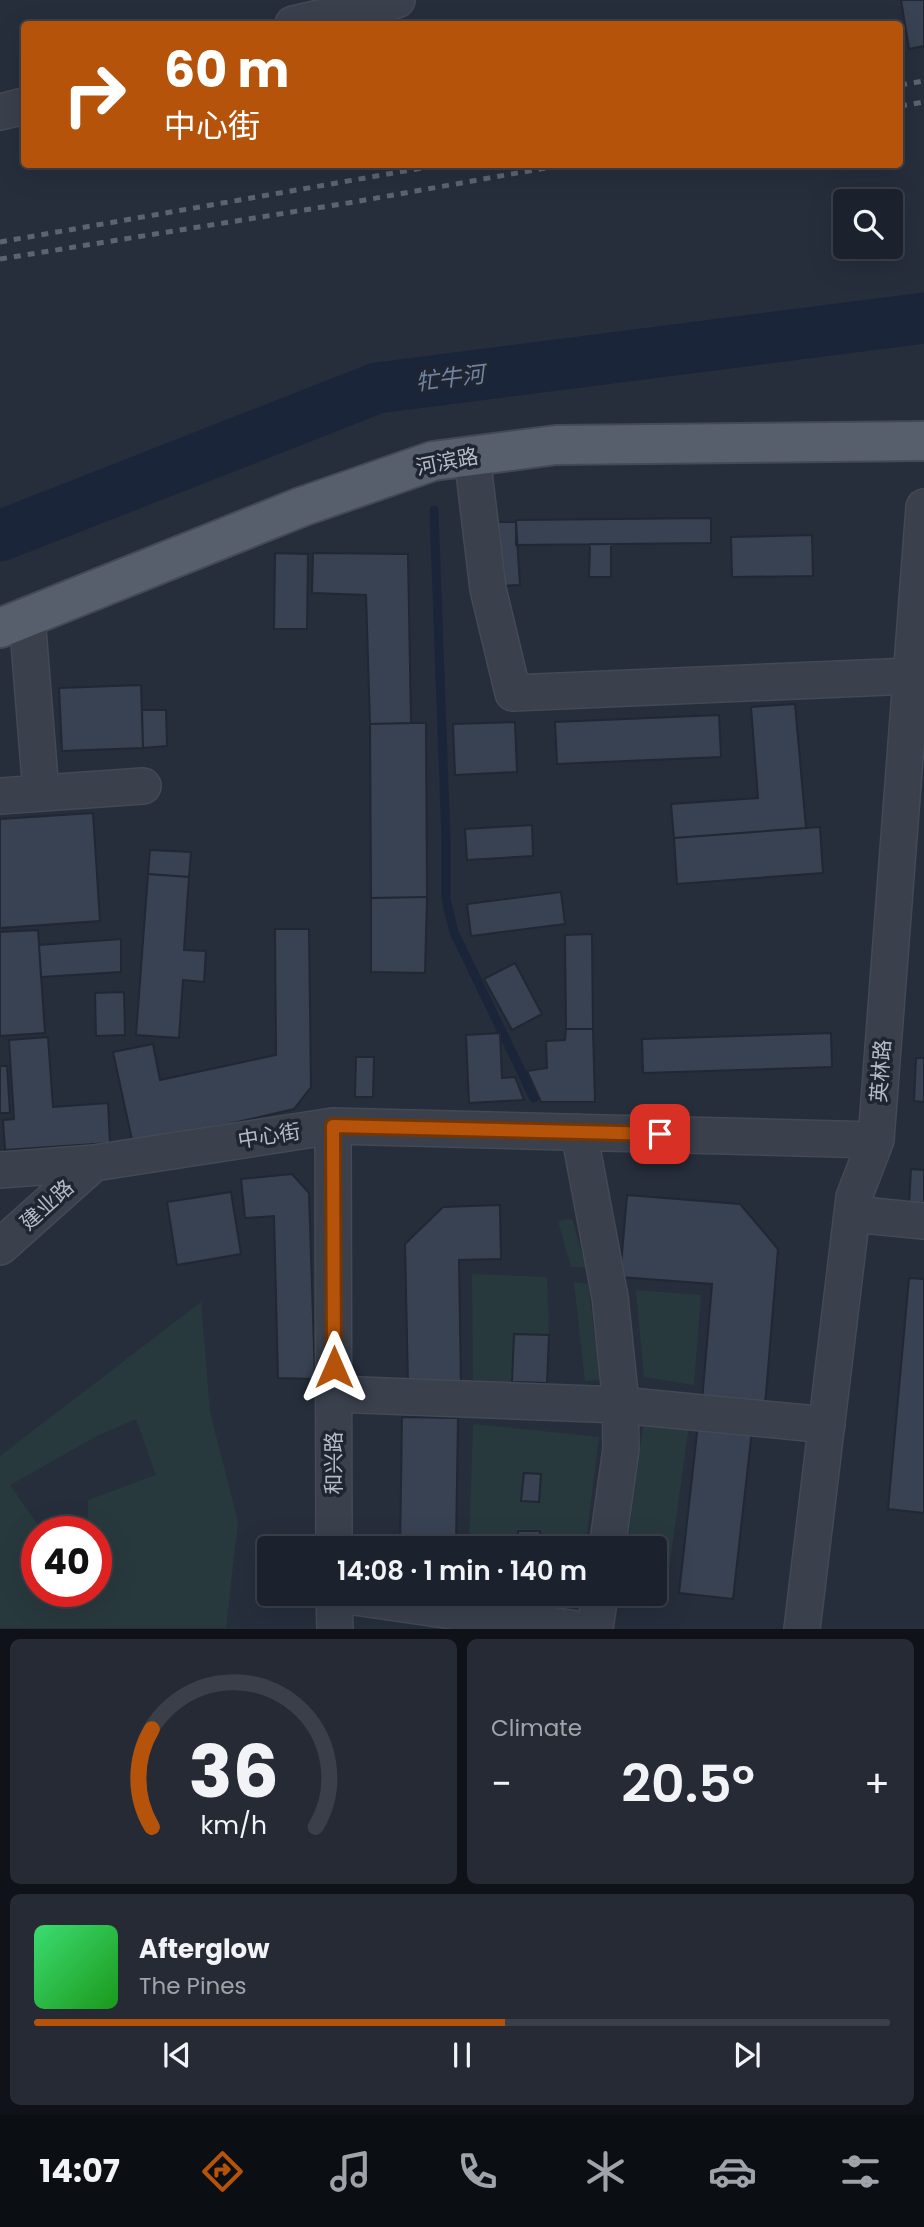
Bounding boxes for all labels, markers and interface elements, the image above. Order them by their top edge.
text: 60 m [164,36,289,104]
icon: right [49,49,140,140]
text: 中心街 [164,103,260,148]
map controls [833,189,903,259]
button: search [833,189,903,259]
water label: 牤牛河 [414,357,490,398]
street label: 河滨路 [413,441,481,482]
street label: 英林路 [864,1039,897,1103]
pin [630,1104,690,1164]
icon: arrive [641,1115,679,1153]
street label: 中心街 [236,1116,302,1155]
street label: 建业路 [14,1173,80,1236]
position arrow [297,1330,371,1404]
street label: 和兴路 [319,1432,348,1495]
speed limit sign: 40 [21,1516,112,1607]
text: 14:08 · 1 min · 140 m [337,1553,587,1589]
text: Climate [491,1712,582,1744]
text: 36 [188,1722,279,1823]
text: 20.5° [621,1747,755,1820]
text: − [491,1757,512,1810]
text: + [864,1757,890,1810]
text: km/h [200,1808,267,1843]
text: Afterglow [139,1931,270,1967]
text: The Pines [139,1970,247,2002]
icon: previous [158,2036,196,2074]
icon: pause [443,2036,481,2074]
icon: next [728,2036,766,2074]
icon: directions [198,2147,247,2196]
icon: music [326,2147,375,2196]
icon: phone [453,2147,502,2196]
icon: climate [581,2147,630,2196]
icon: car [708,2147,757,2196]
icon: filters [836,2147,885,2196]
text: 14:07 [39,2148,120,2193]

